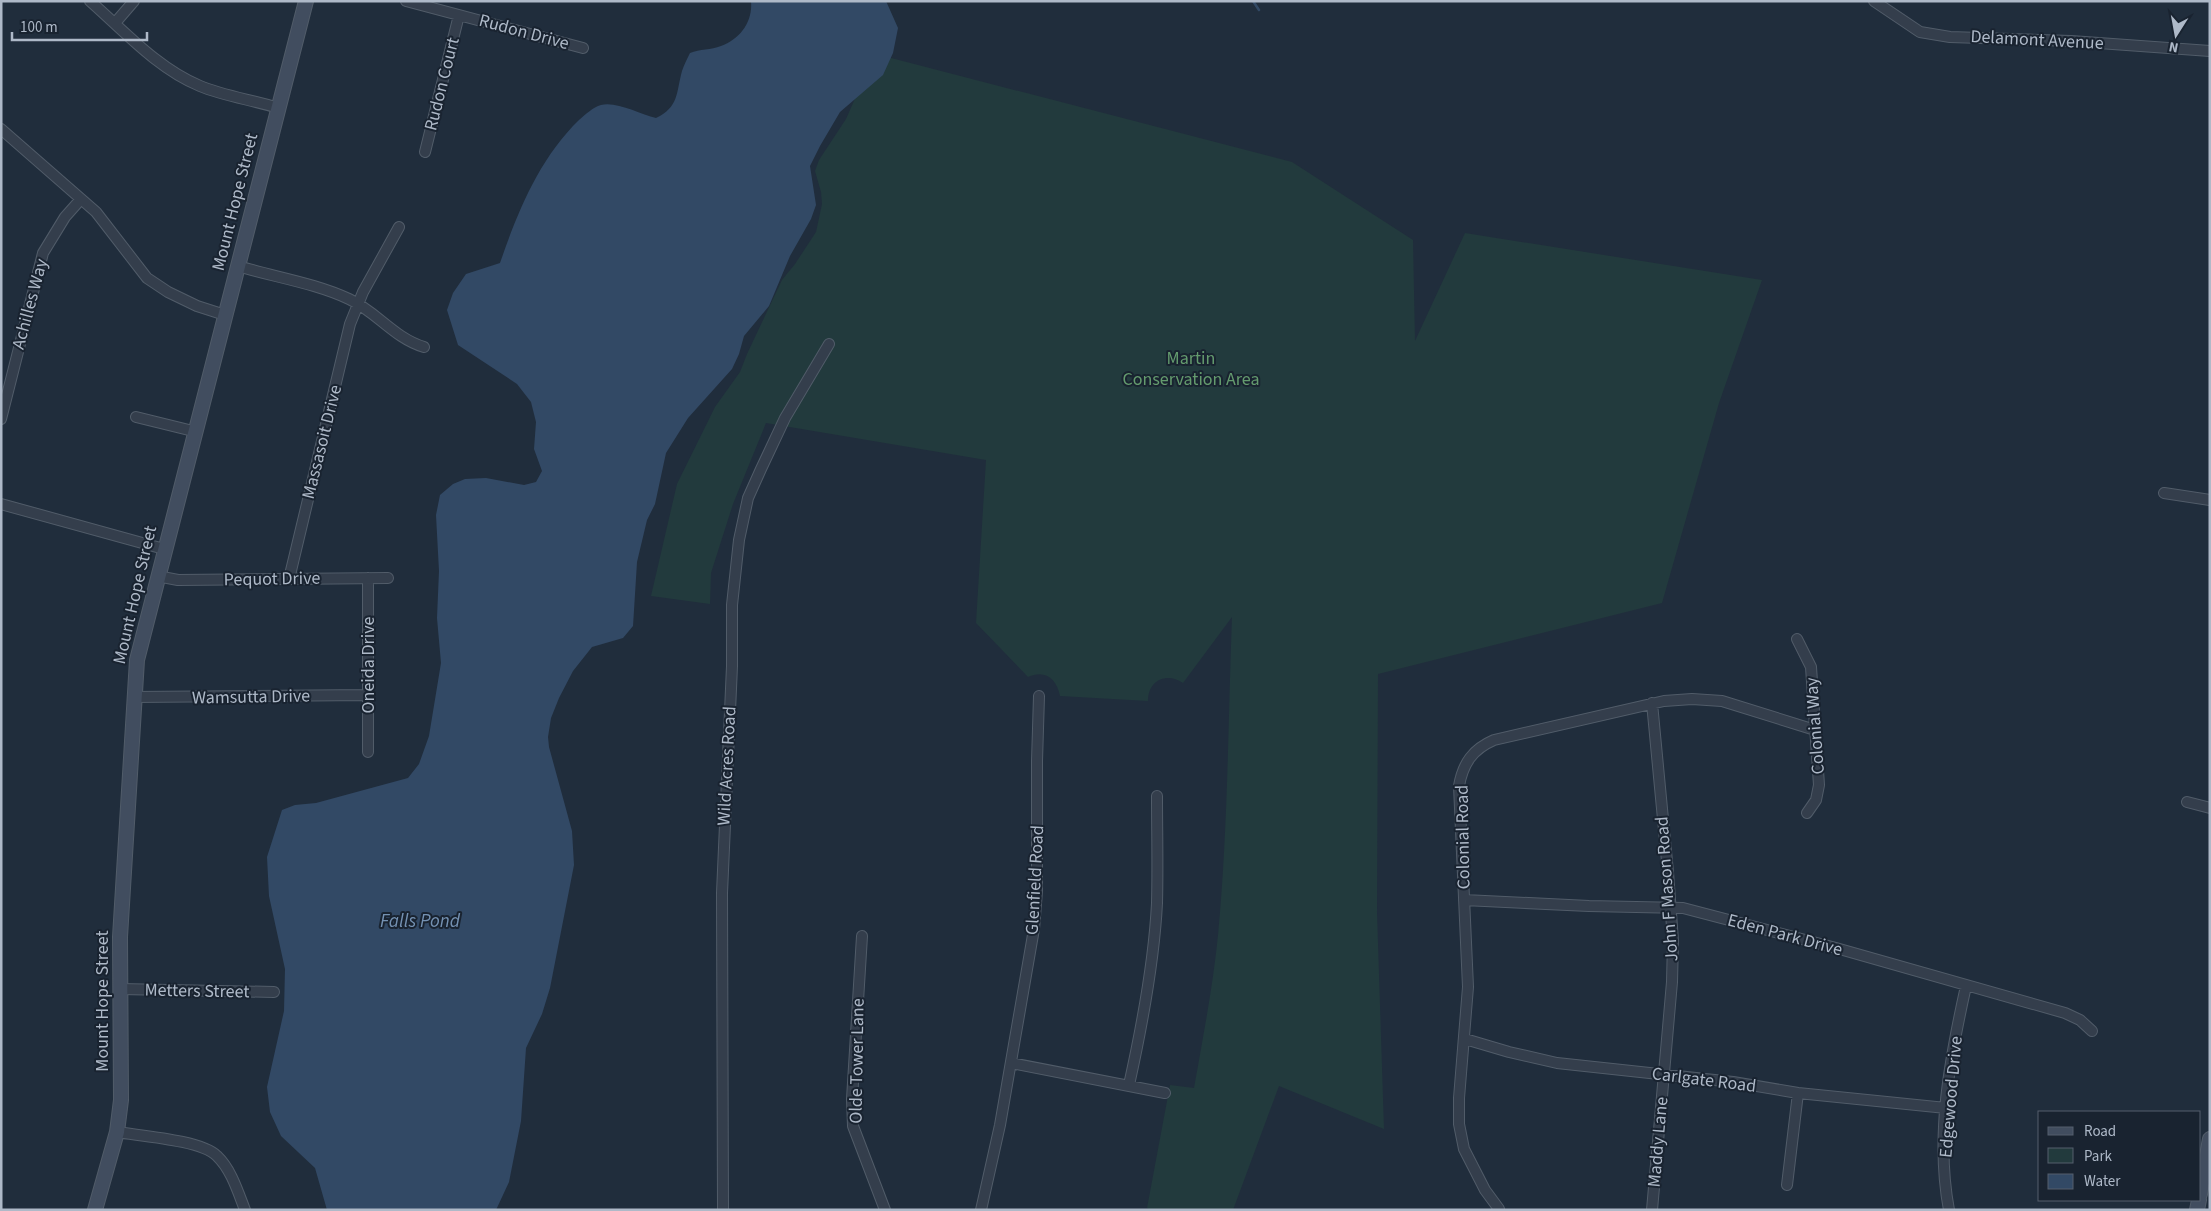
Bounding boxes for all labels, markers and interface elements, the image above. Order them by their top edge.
street label: Rudon Drive [476,8,572,56]
scale bar [12,10,148,42]
north arrow [2151,10,2201,60]
text: 100 m [20,17,58,38]
street label: Delamont Avenue [1970,24,2104,56]
street label: Rudon Court [418,35,466,133]
text: N [2167,36,2180,57]
street label: Mount Hope Street [206,130,264,274]
street label: Achilles Way [6,255,54,352]
park label: Martin Conservation Area [1122,346,1260,392]
street label: Massasoit Drive [296,382,348,502]
street label: Mount Hope Street [107,523,163,667]
street label: Pequot Drive [223,566,321,592]
street label: Oneida Drive [356,617,381,713]
street label: Colonial Way [1799,676,1831,775]
street label: Wamsutta Drive [192,683,310,711]
street label: Wild Acres Road [711,706,743,826]
street label: Colonial Road [1450,785,1476,889]
street label: John F Mason Road [1649,815,1685,963]
street label: Glenfield Road [1020,824,1050,936]
water label: Falls Pond [380,908,461,935]
street label: Eden Park Drive [1725,908,1845,962]
street label: Mount Hope Street [90,930,115,1072]
street label: Metters Street [144,978,250,1004]
street label: Olde Tower Lane [843,998,871,1124]
street label: Edgewood Drive [1933,1035,1969,1159]
street label: Carlgate Road [1650,1061,1758,1099]
street label: Maddy Lane [1642,1096,1674,1188]
legend [2038,1111,2201,1201]
text: Road [2084,1121,2116,1142]
text: Park [2084,1146,2113,1167]
text: Water [2084,1171,2121,1192]

